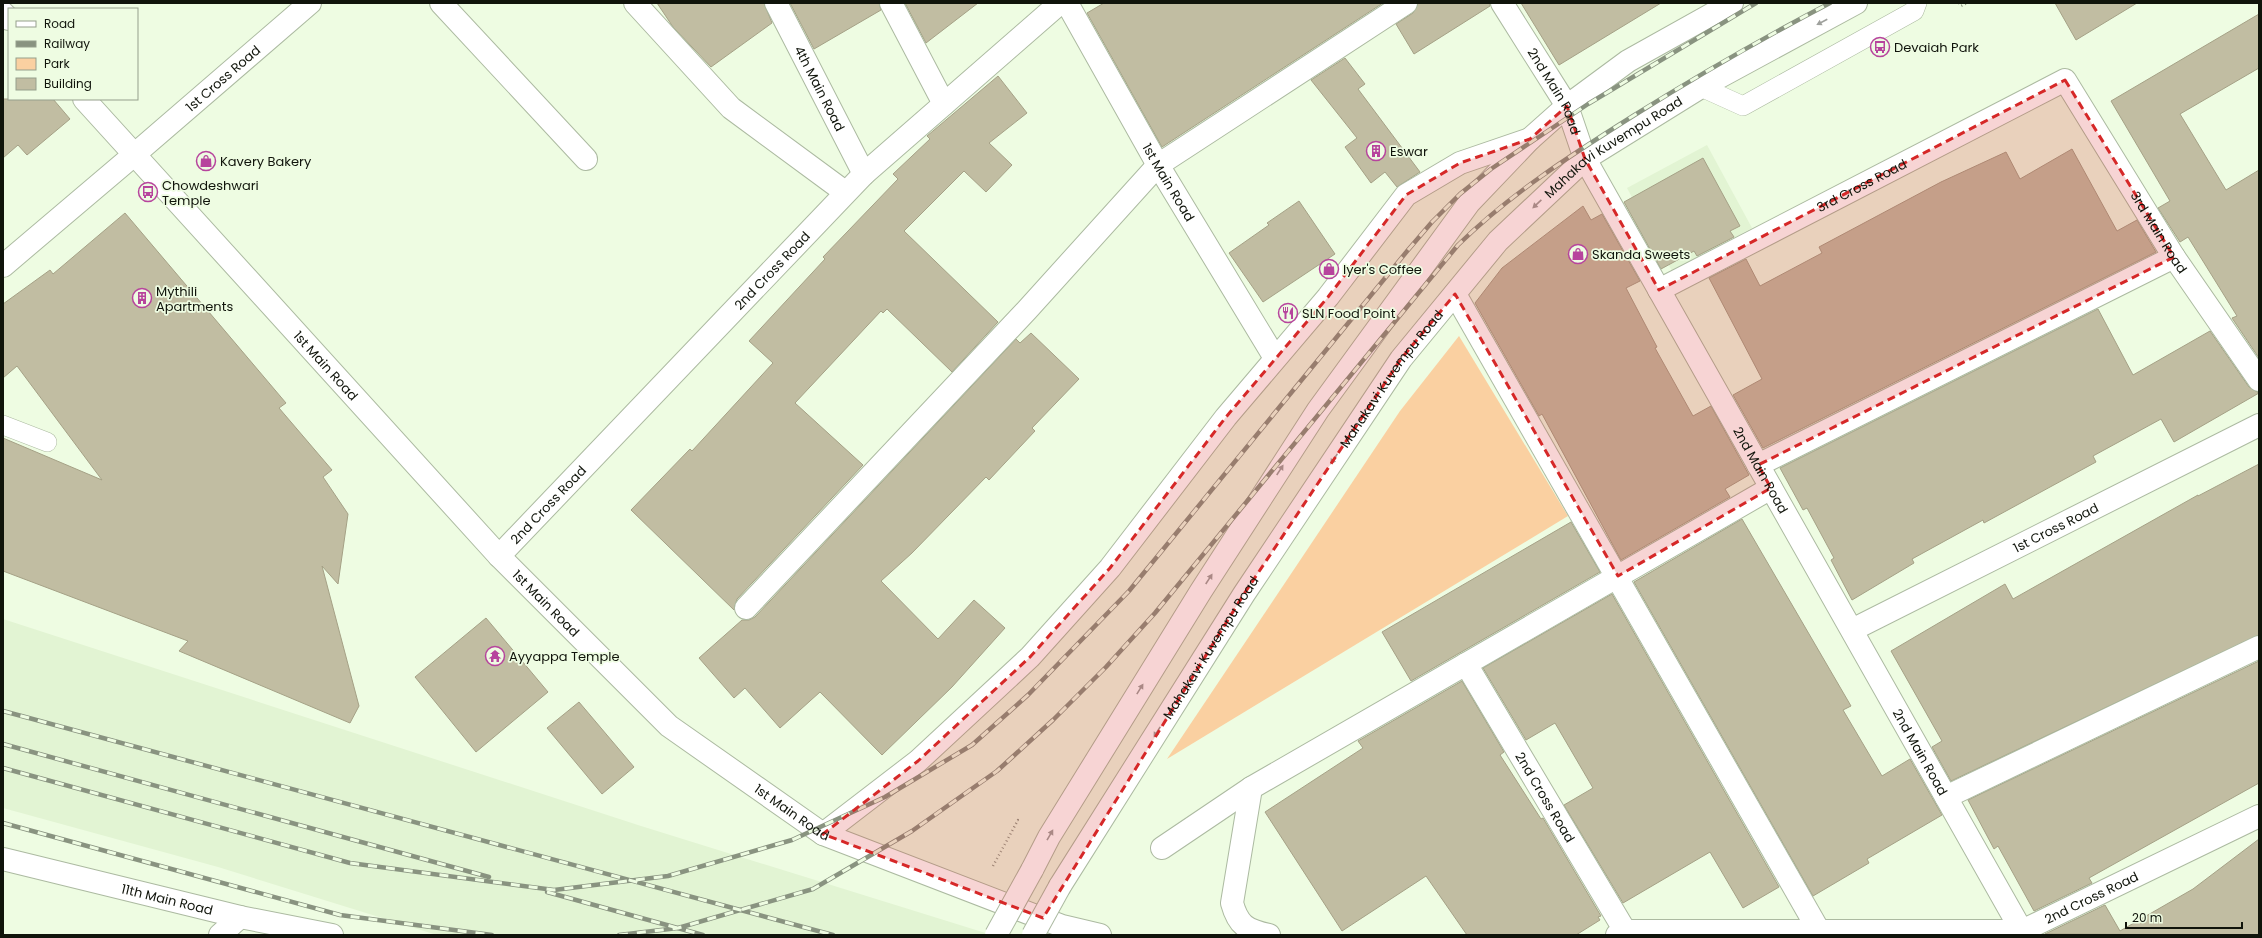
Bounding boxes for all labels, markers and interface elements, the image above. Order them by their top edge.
legend [8,8,138,100]
text: Road [44,15,75,32]
one-way arrow [1816,18,1828,25]
text: Railway [44,35,90,52]
bus stop icon: Devaiah Park [1869,36,1891,58]
place label: Devaiah Park [1894,38,1979,57]
street label: 1st Cross Road [182,41,265,116]
street label: 4th Main Road [790,43,849,135]
street label: 2nd Main Road [1523,44,1585,137]
text: Park [44,55,71,72]
text: Building [44,75,92,92]
street label: Mahakavi Kuvempu Road [1540,92,1686,203]
street label: 1st Main Road [1138,140,1199,225]
building icon: Eswar [1365,140,1387,162]
place label: Eswar [1390,142,1428,161]
shop icon: Kavery Bakery [195,150,217,172]
place label: Kavery Bakery [220,152,312,171]
street label: 3rd Cross Road [1813,155,1910,217]
place label: Chowdeshwari Temple [162,176,259,210]
bus stop icon: Chowdeshwari Temple [137,181,159,203]
street label: 3rd Main Road [2126,188,2192,277]
one-way arrow [1532,200,1542,209]
street label: 2nd Cross Road [730,227,814,314]
shop icon: Skanda Sweets [1567,243,1589,265]
place label: Skanda Sweets [1592,245,1691,264]
shop icon: Iyer's Coffee [1318,258,1340,280]
place label: Iyer's Coffee [1343,260,1422,279]
place label: Mythili Apartments [156,282,233,316]
building icon: Mythili Apartments [131,287,153,309]
restaurant icon: SLN Food Point [1277,302,1299,324]
place label: SLN Food Point [1302,304,1396,323]
street label: Mahakavi Kuvempu Road [1335,306,1448,452]
street label: 1st Main Road [289,327,362,405]
street label: 2nd Main Road [1728,423,1793,517]
one-way arrow [1331,453,1338,465]
street label: 2nd Cross Road [506,461,591,549]
one-way arrow [1276,464,1284,475]
street label: 1st Cross Road [2010,498,2102,557]
street label: 1st Main Road [508,566,584,641]
street label: Mahakavi Kuvempu Road [1158,573,1263,723]
one-way arrow [1205,574,1213,584]
temple icon: Ayyappa Temple [484,645,506,667]
place label: Ayyappa Temple [509,647,620,666]
one-way arrow [1137,683,1144,695]
street label: 2nd Main Road [1888,705,1952,799]
one-way arrow [1153,727,1161,737]
street label: 2nd Cross Road [1511,749,1579,846]
street label: 1st Main Road [750,780,832,846]
one-way arrow [1047,830,1054,841]
street label: 2nd Cross Road [2041,867,2142,929]
street label: 11th Main Road [119,879,215,920]
scale bar [2126,904,2242,930]
text: 20 m [2132,909,2162,926]

